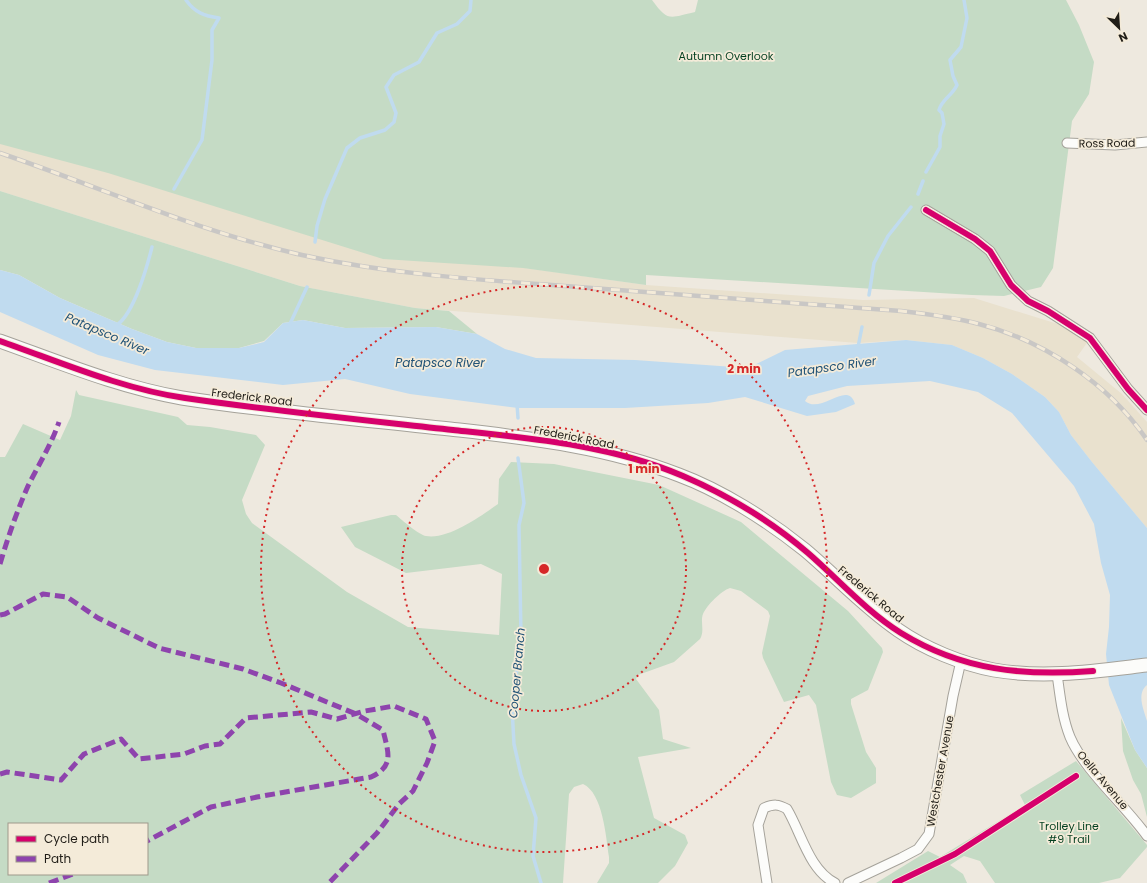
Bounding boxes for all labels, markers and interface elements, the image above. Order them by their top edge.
north arrow [1099,8,1139,48]
text: N [1116,28,1130,46]
park label: Autumn Overlook [679,48,774,64]
street label: Ross Road [1078,135,1136,151]
water label: Patapsco River [63,308,152,359]
water label: Patapsco River [787,352,878,381]
water label: Patapsco River [395,354,485,371]
text: 2 min [727,360,761,377]
street label: Frederick Road [211,384,293,410]
street label: Frederick Road [533,421,615,453]
text: 1 min [628,460,660,477]
centre of rings [537,562,551,576]
street label: Frederick Road [835,562,907,626]
water label: Cooper Branch [504,627,529,719]
street label: Westchester Avenue [922,714,958,828]
street label: Oella Avenue [1074,747,1133,813]
park label: Trolley Line #9 Trail [1039,818,1099,847]
legend [8,823,148,875]
text: Cycle path [44,830,109,847]
text: Path [44,850,71,867]

